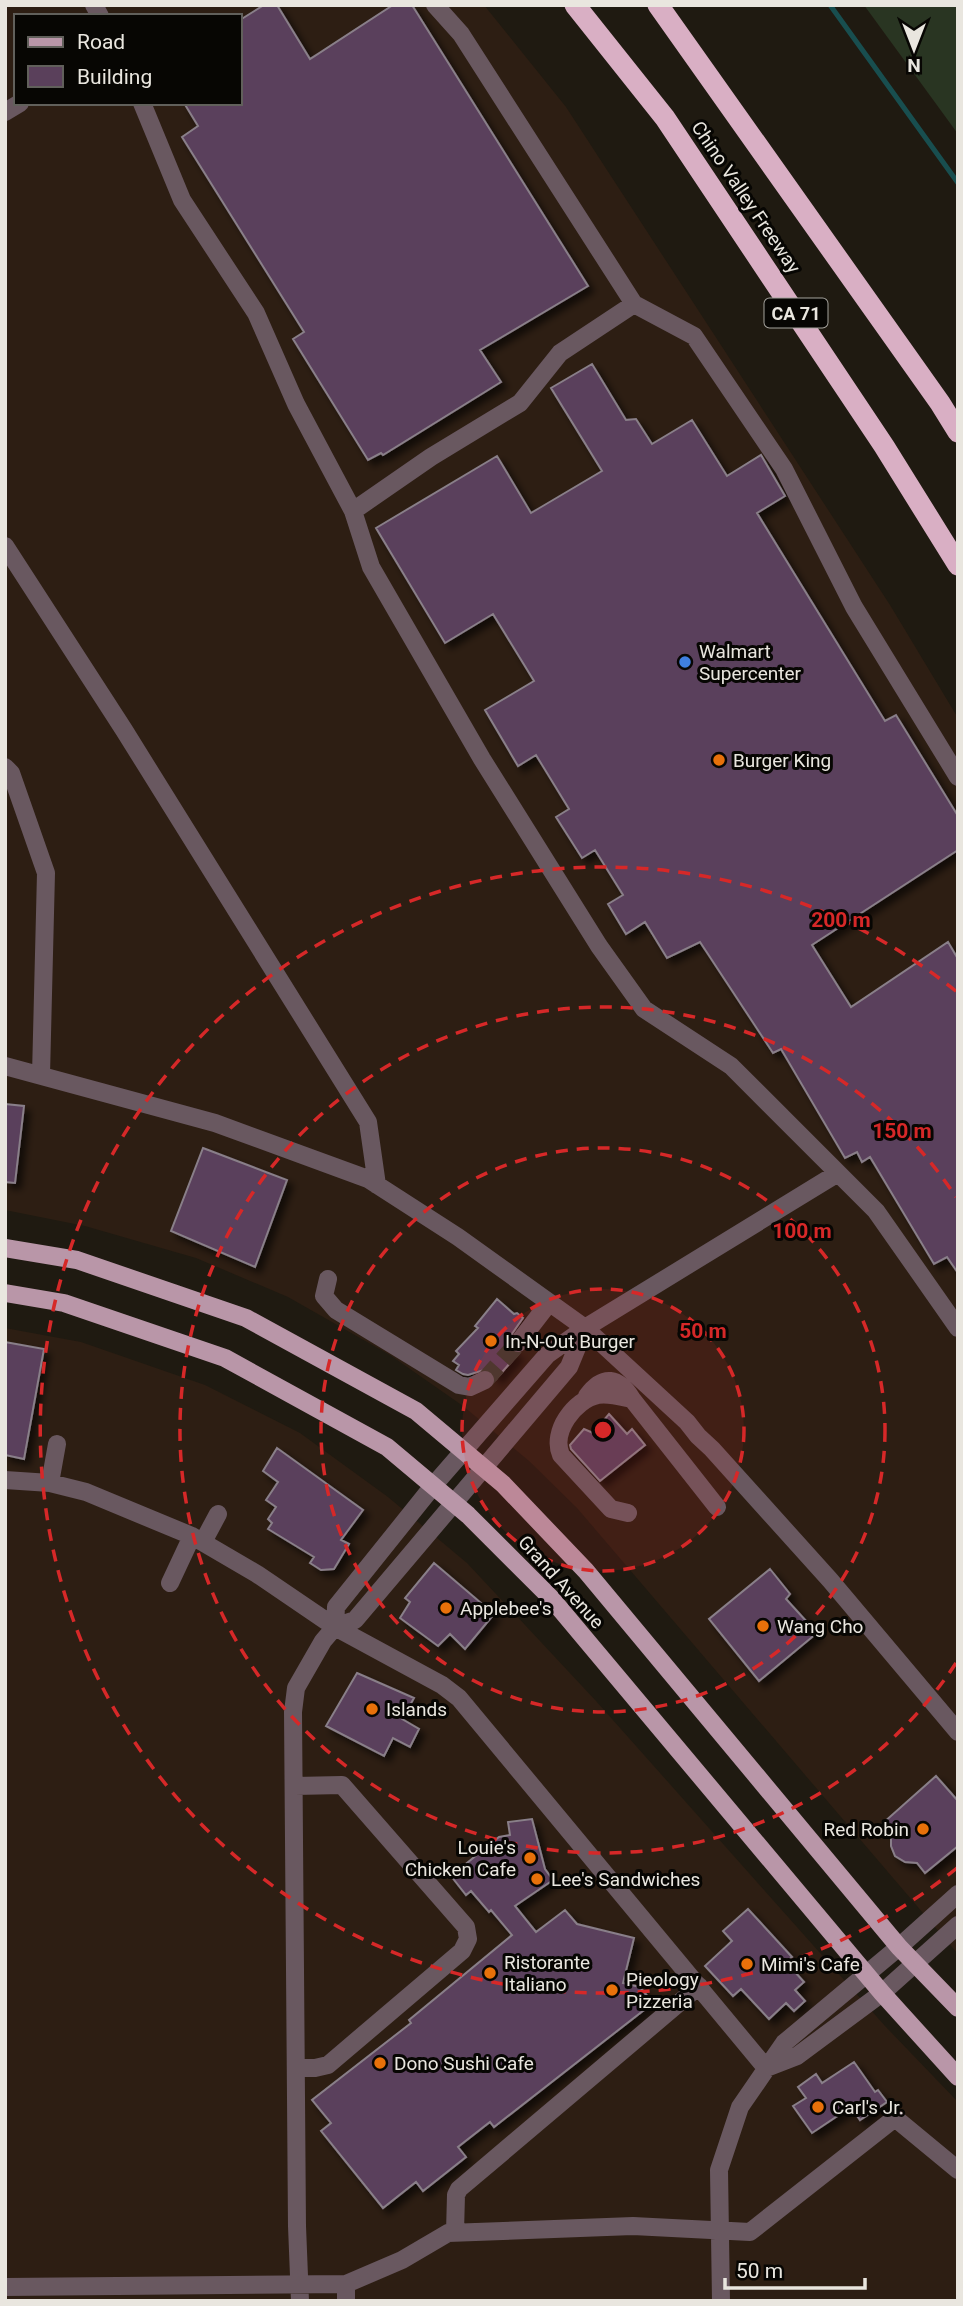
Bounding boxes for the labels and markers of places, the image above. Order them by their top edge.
place label: Walmart Supercenter [699,640,802,685]
marker: Walmart Supercenter [677,654,693,670]
place label: Burger King [733,749,831,772]
marker: Burger King [711,752,727,768]
place label: In-N-Out Burger [505,1330,636,1353]
marker: In-N-Out Burger [483,1333,499,1349]
centre of rings [591,1418,615,1442]
place label: Applebee's [460,1597,552,1620]
marker: Applebee's [438,1600,454,1616]
place label: Wang Cho [777,1615,863,1638]
marker: Wang Cho [755,1618,771,1634]
place label: Islands [386,1698,447,1721]
marker: Islands [364,1701,380,1717]
place label: Red Robin [823,1818,909,1841]
marker: Red Robin [915,1821,931,1837]
place label: Louie's Chicken Cafe [405,1836,516,1881]
marker: Louie's Chicken Cafe [522,1850,538,1866]
place label: Lee's Sandwiches [551,1868,700,1891]
marker: Lee's Sandwiches [529,1871,545,1887]
place label: Ristorante Italiano [504,1951,590,1996]
place label: Mimi's Cafe [761,1953,860,1976]
marker: Mimi's Cafe [739,1956,755,1972]
marker: Ristorante Italiano [482,1965,498,1981]
place label: Pieology Pizzeria [626,1968,699,2013]
marker: Pieology Pizzeria [604,1982,620,1998]
place label: Dono Sushi Cafe [394,2052,534,2075]
marker: Dono Sushi Cafe [372,2055,388,2071]
place label: Carl's Jr. [832,2096,904,2119]
marker: Carl's Jr. [810,2099,826,2115]

